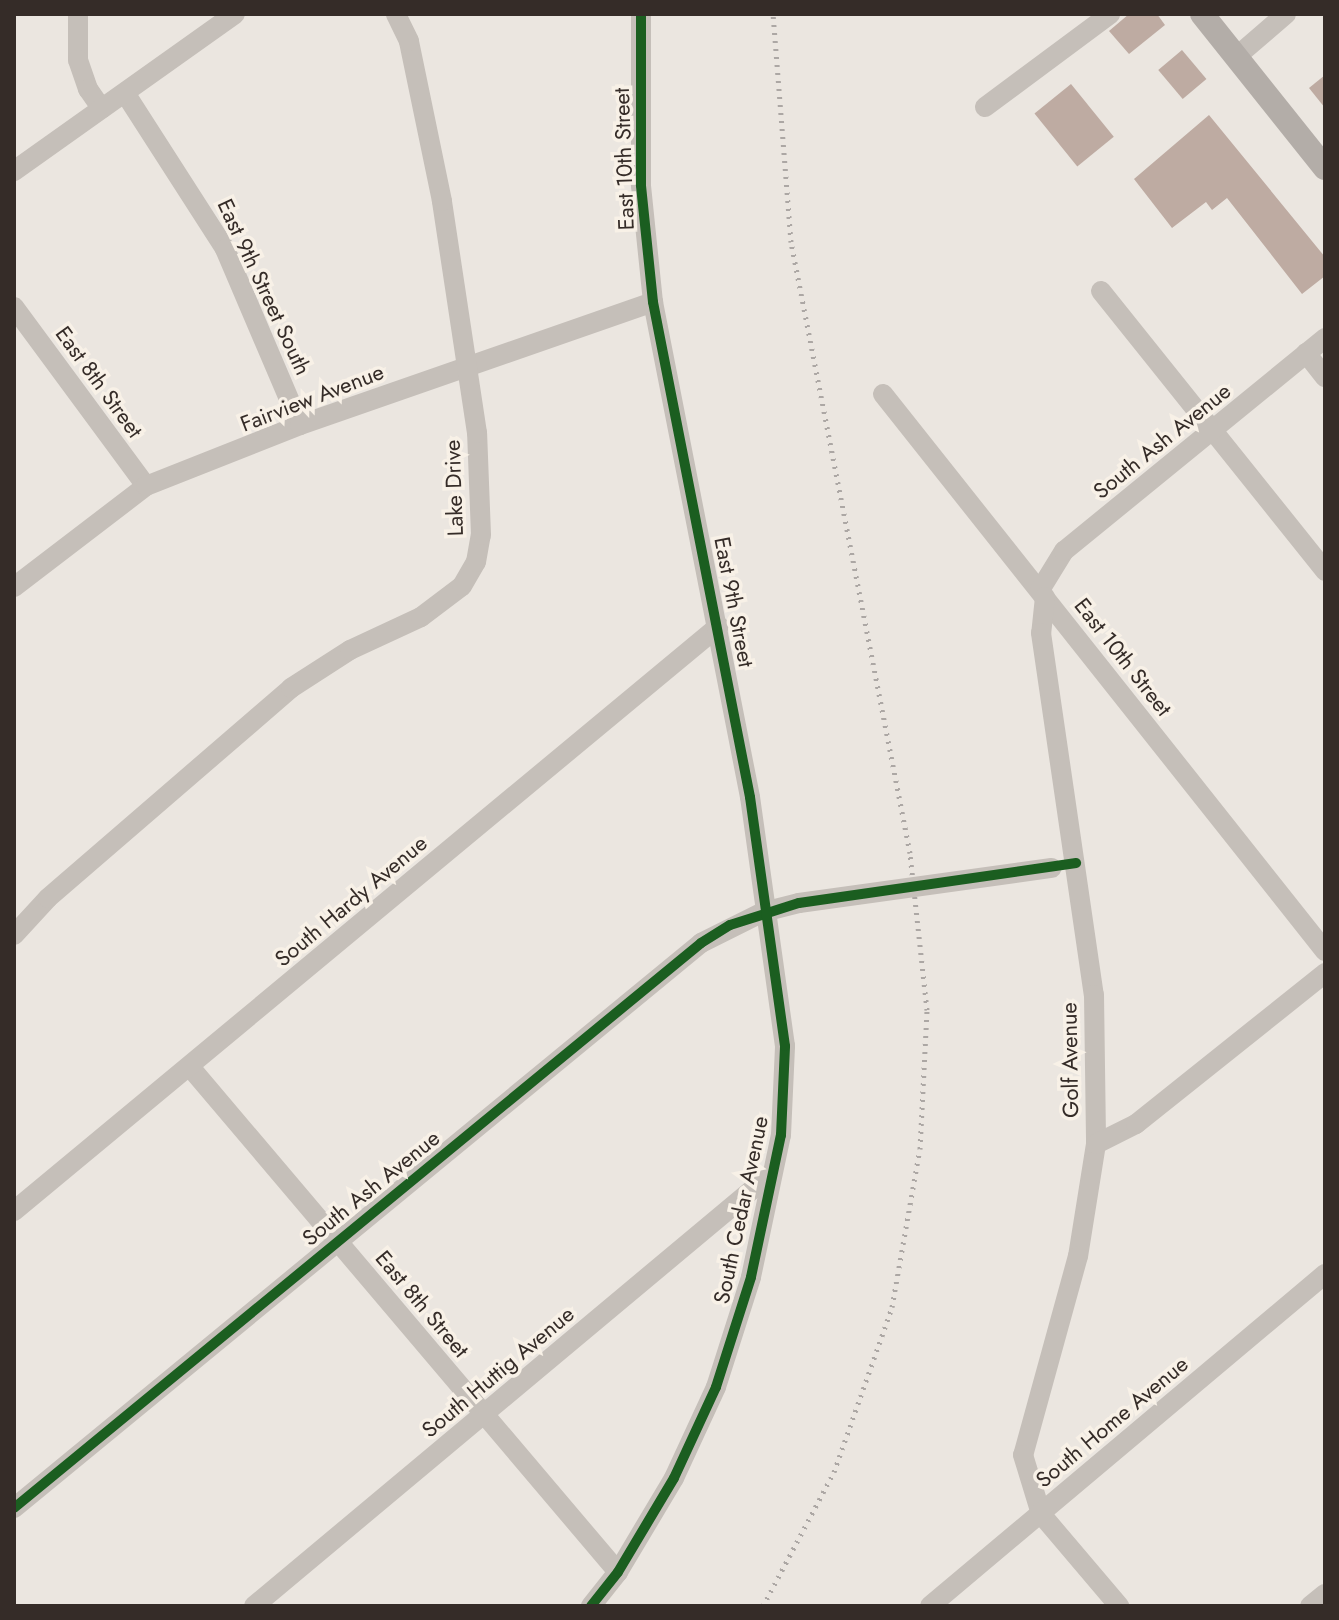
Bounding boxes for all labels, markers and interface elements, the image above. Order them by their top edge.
street label: East 10th Street [608,87,640,231]
street label: East 9th Street South [212,195,316,379]
street label: East 8th Street [50,321,148,443]
street label: Fairview Avenue [237,359,387,437]
street label: South Ash Avenue [1088,378,1236,504]
street label: Lake Drive [439,439,469,537]
street label: East 9th Street [708,535,760,669]
street label: East 10th Street [1069,593,1177,721]
street label: South Hardy Avenue [270,830,432,972]
street label: Golf Avenue [1056,1002,1084,1118]
street label: South Cedar Avenue [708,1114,774,1306]
street label: South Ash Avenue [297,1125,445,1251]
street label: East 8th Street [370,1245,474,1363]
street label: South Huttig Avenue [417,1301,579,1443]
street label: South Home Avenue [1031,1351,1193,1493]

